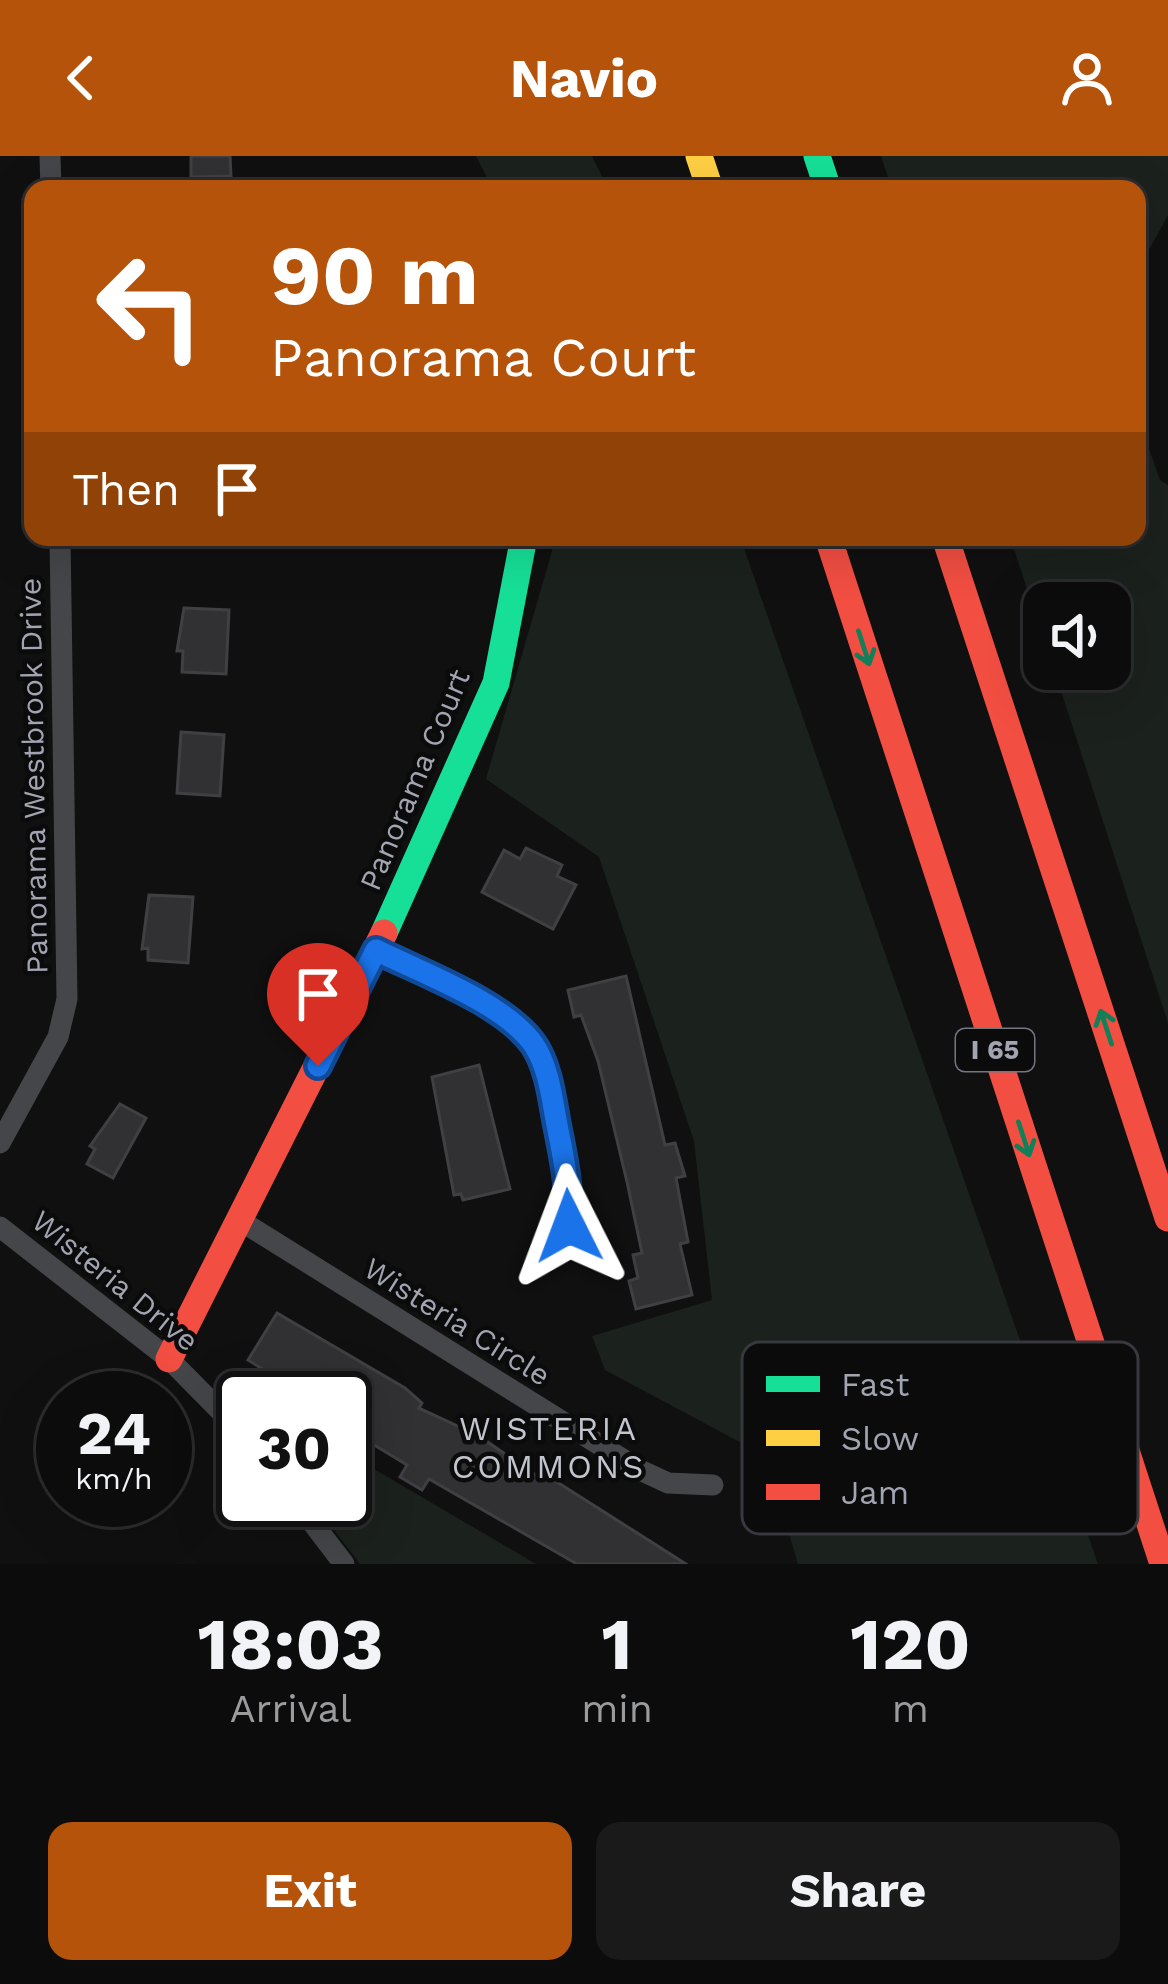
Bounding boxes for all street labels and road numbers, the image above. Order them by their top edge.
street label: Panorama Westbrook Drive [13,578,54,974]
street label: Panorama Court [352,664,477,896]
road number: I 65 [956,1029,1034,1071]
street label: Wisteria Drive [25,1203,206,1358]
street label: Wisteria Circle [358,1250,557,1393]

